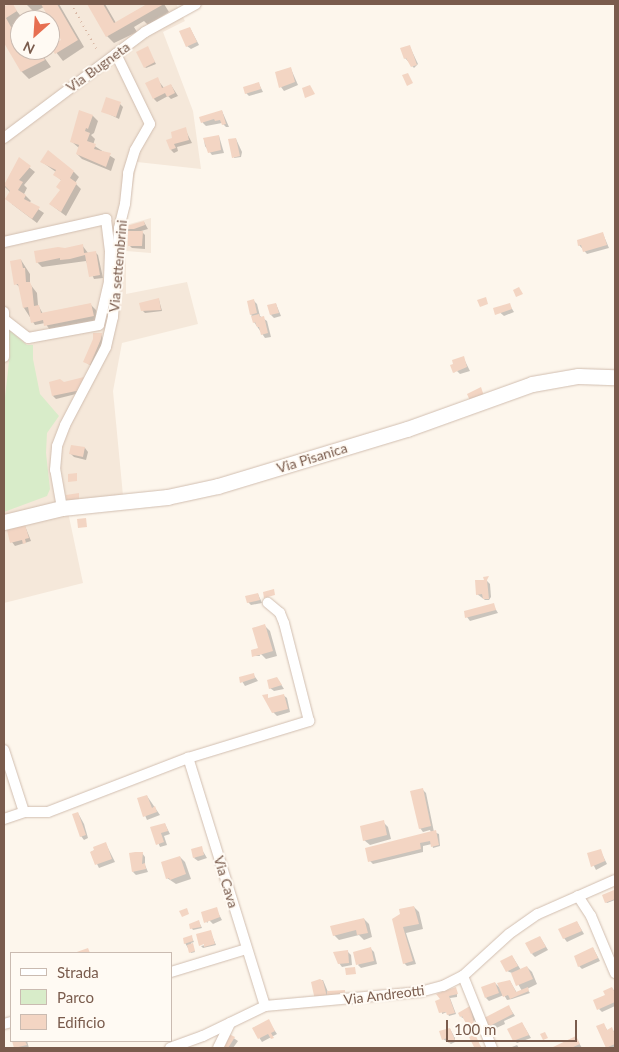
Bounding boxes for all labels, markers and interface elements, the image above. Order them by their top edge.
north arrow [10,10,60,60]
text: N [20,38,37,58]
street label: Via Bugneta [63,38,133,96]
street label: Via settembrini [106,219,130,313]
street label: Via Pisanica [275,439,349,477]
street label: Via Cava [210,854,242,910]
legend [10,952,172,1042]
text: Strada [57,963,99,981]
street label: Via Andreotti [343,982,425,1008]
text: Parco [57,988,94,1006]
scale bar [449,1010,580,1042]
text: Edificio [57,1013,105,1031]
text: 100 m [454,1020,496,1038]

